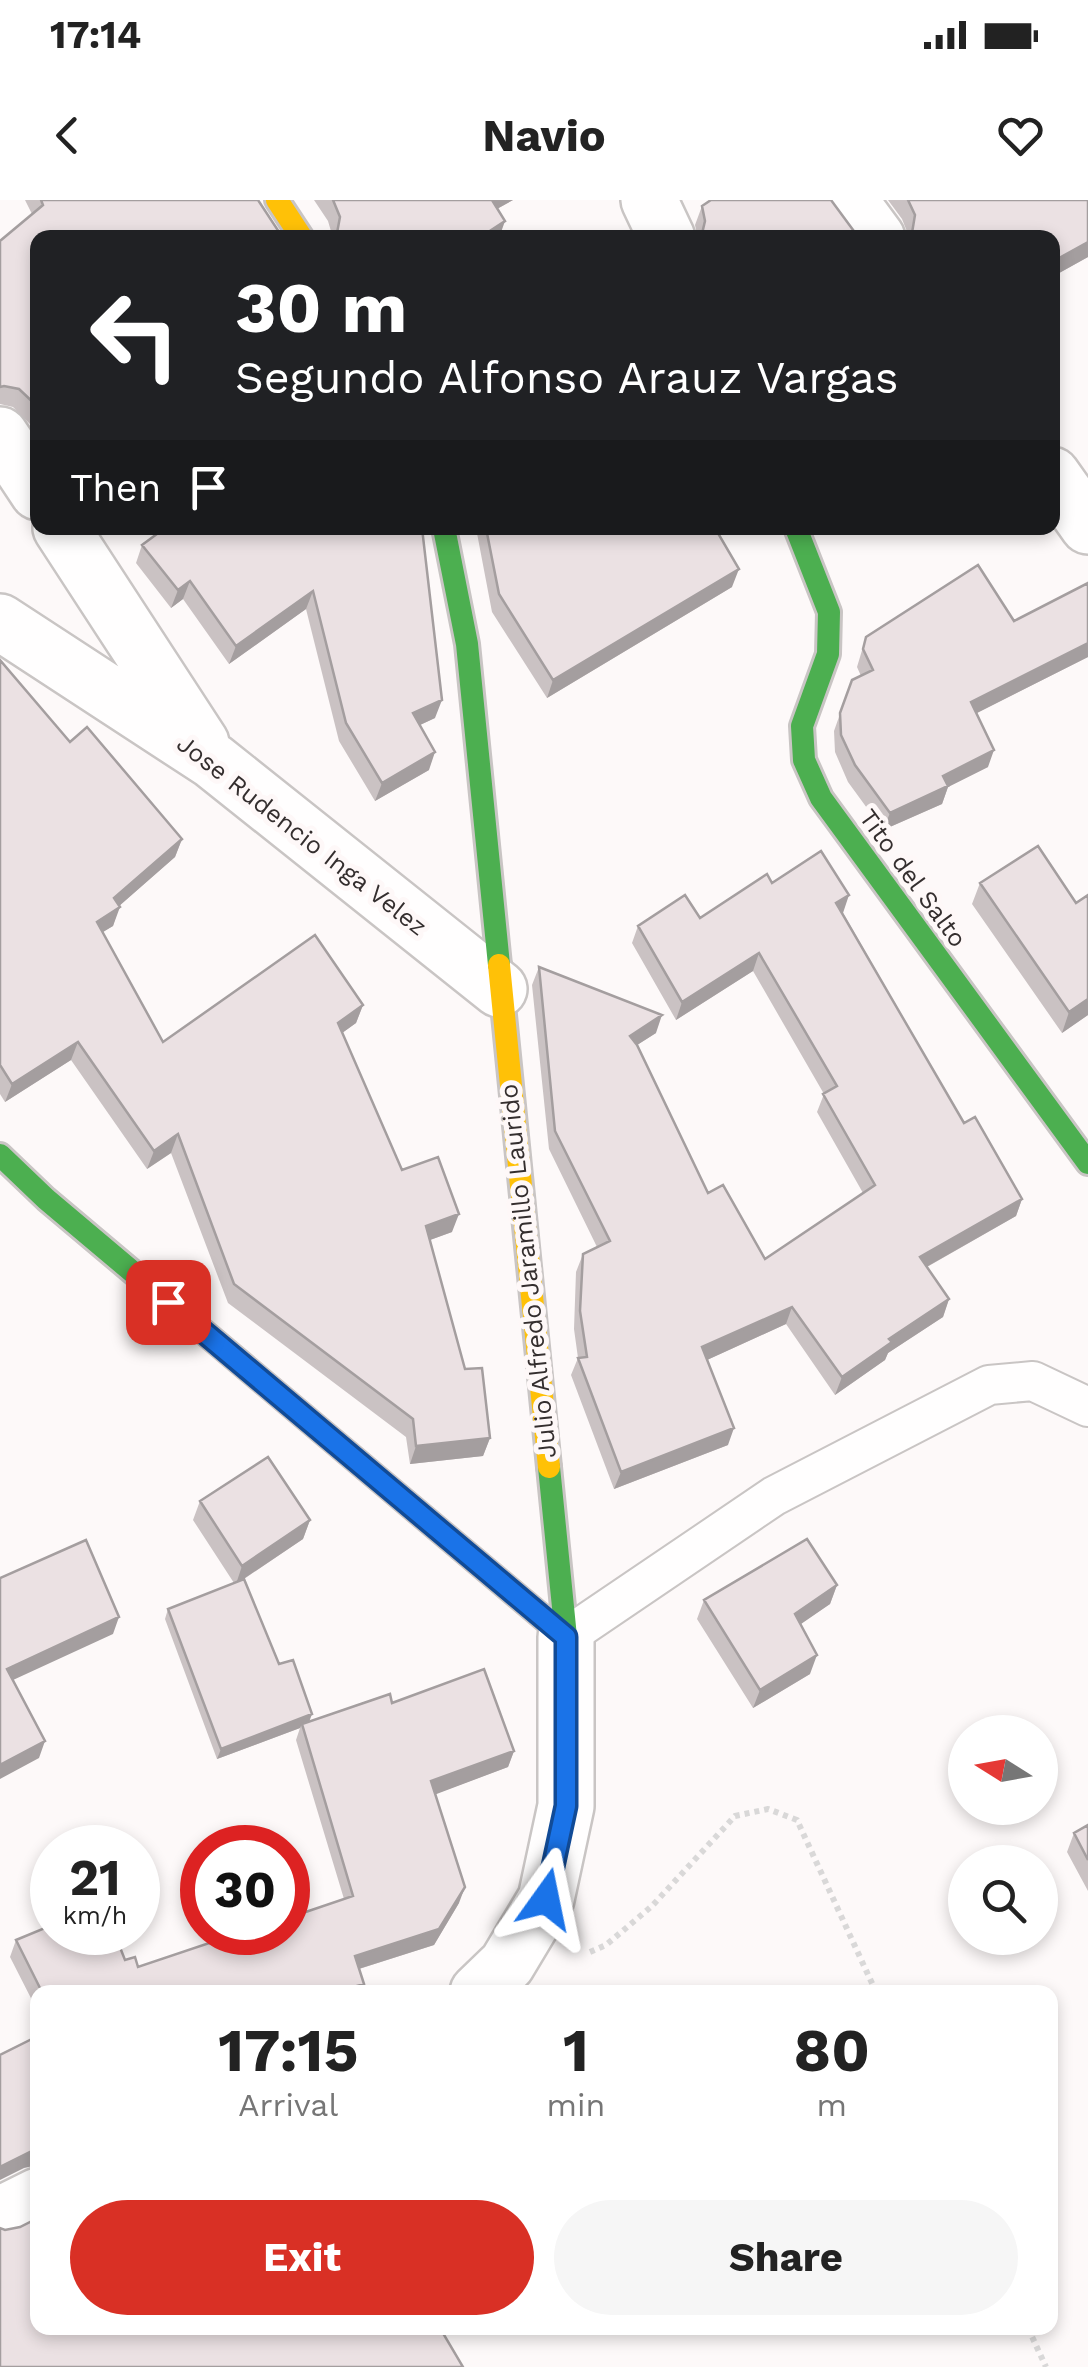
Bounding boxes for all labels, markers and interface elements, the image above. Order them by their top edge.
text: 17:14 [50,13,141,57]
icon: back [40,108,95,163]
icon: heart [993,108,1048,163]
text: Navio [482,109,606,162]
text: 30 m [235,267,407,349]
icon: left [70,270,200,400]
text: Segundo Alfonso Arauz Vargas [235,351,899,404]
icon: arrive [181,460,236,515]
text: Then [70,466,161,510]
street label: Jose Rudencio Inga Velez [171,729,433,941]
street label: Tito del Salto [853,803,973,953]
street label: Julio Alfredo Jaramillo Laurido [494,1082,562,1460]
pin [126,1260,211,1345]
icon: arrive [141,1275,196,1330]
north arrow [948,1715,1058,1825]
map controls [948,1715,1058,1955]
speed limit sign: 30 [180,1825,310,1955]
button: search [948,1845,1058,1955]
position arrow [494,1847,598,1951]
text: 21 [69,1848,121,1907]
text: km/h [63,1901,127,1930]
text: 17:15 [218,2015,358,2086]
text: 1 [563,2015,589,2086]
text: 80 [794,2015,870,2086]
text: Arrival [238,2086,338,2124]
text: min [547,2086,605,2124]
text: m [816,2086,847,2124]
button: Exit [70,2200,534,2315]
button: Share [554,2200,1018,2315]

